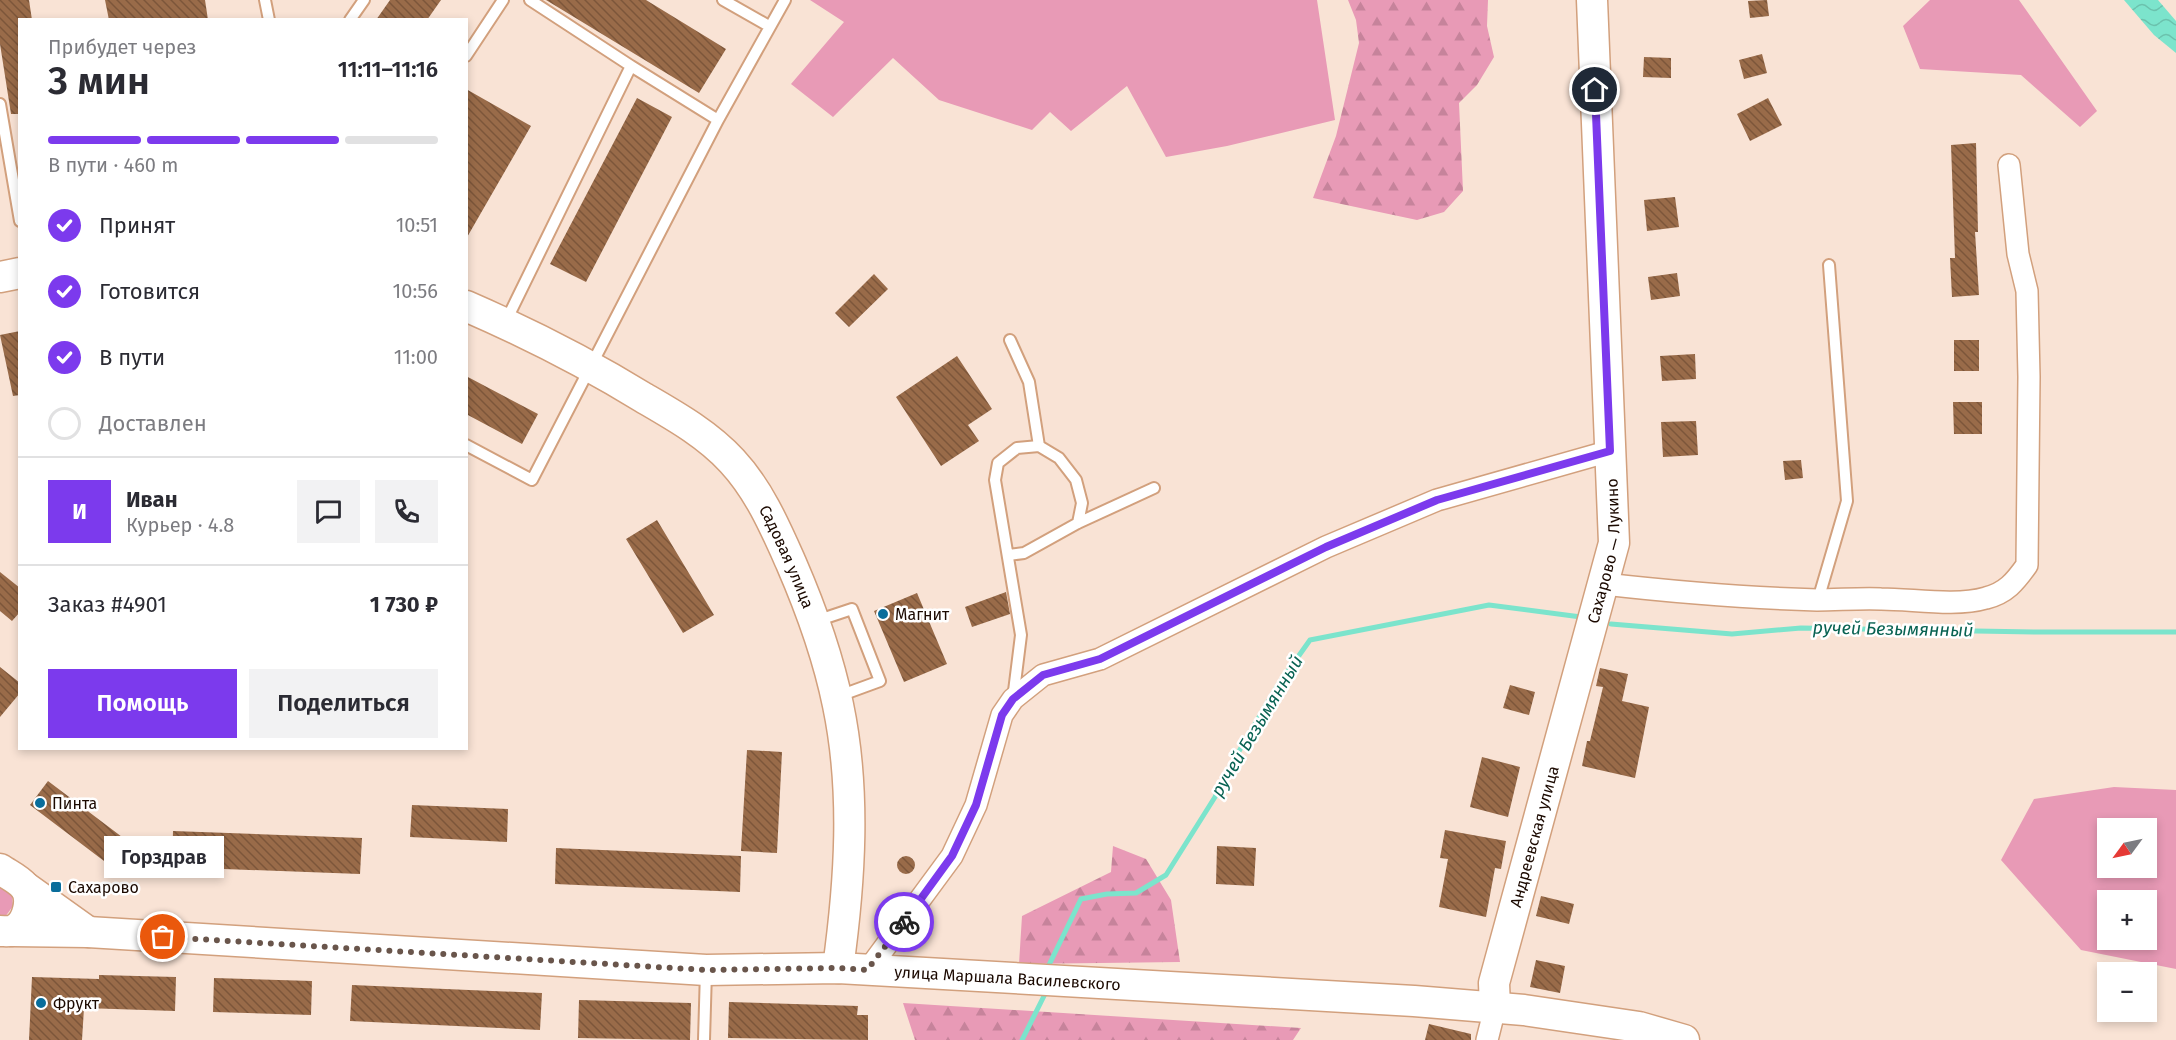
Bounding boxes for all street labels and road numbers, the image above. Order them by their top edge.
street label: Сахарово — Лукино [1583,478,1625,625]
street label: Садовая улица [755,502,818,611]
street label: Андреевская улица [1506,764,1562,909]
street label: улица Маршала Василевского [894,962,1121,994]

